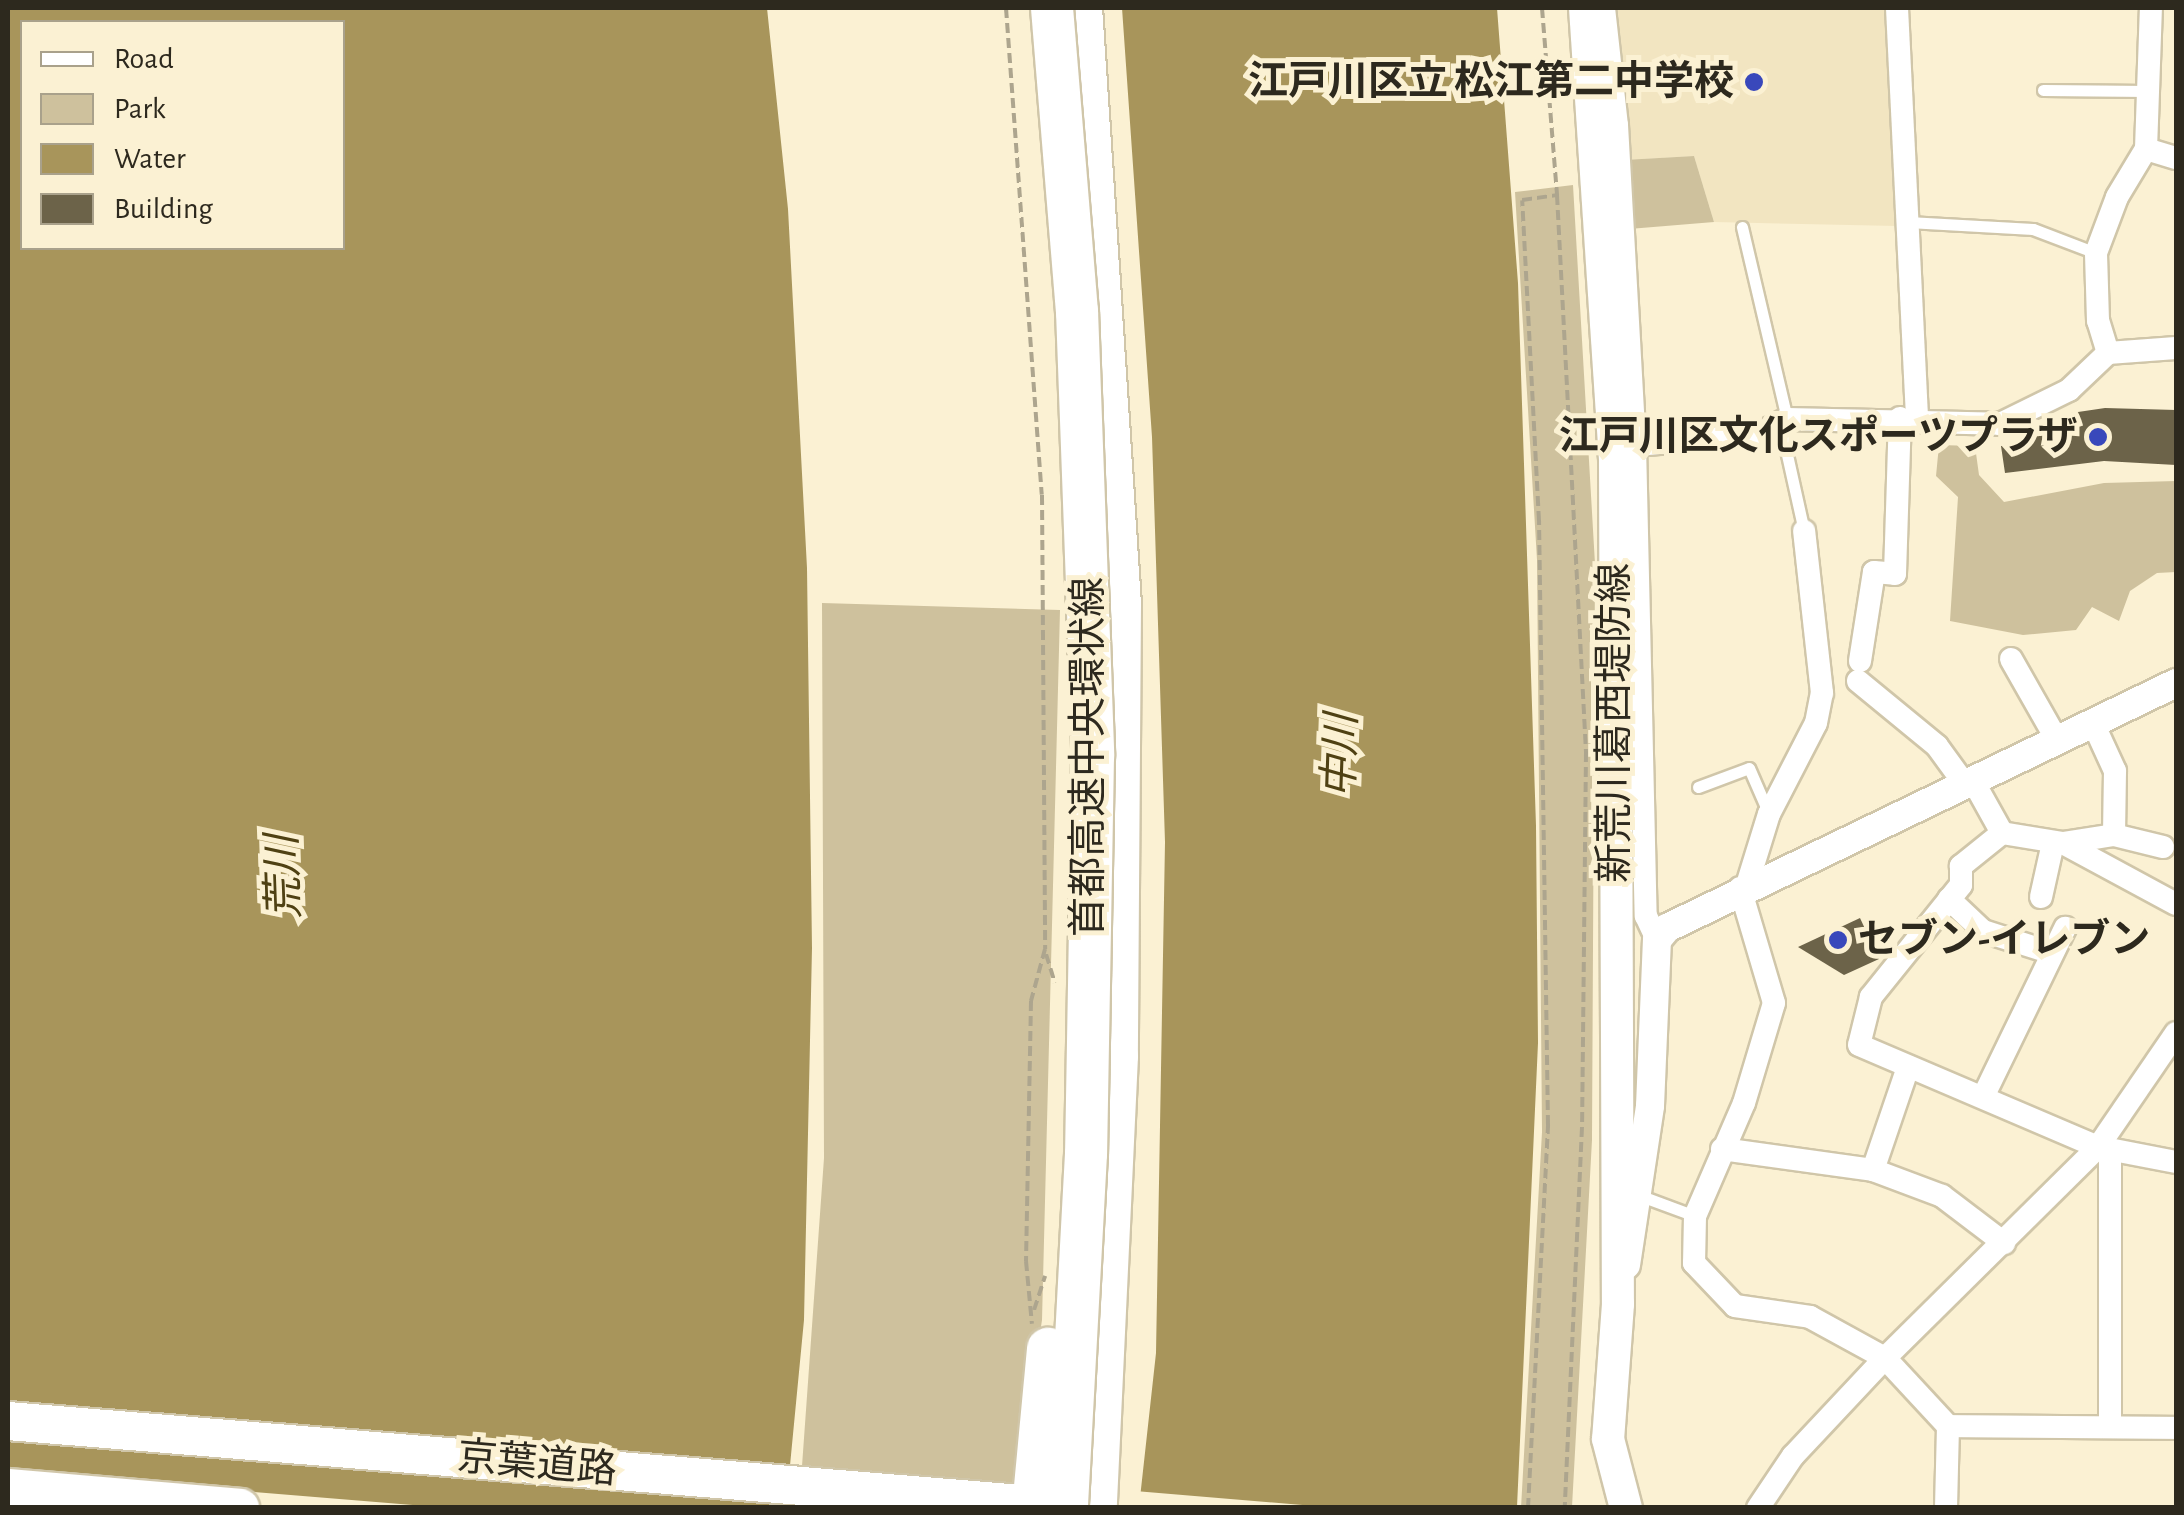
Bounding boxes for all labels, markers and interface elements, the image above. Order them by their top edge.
legend [20,20,345,250]
text: Road [114,44,174,74]
place label: 江戸川区立 松江第二中学校 [1248,58,1734,106]
marker: 江戸川区立 松江第二中学校 [1743,71,1765,93]
text: Park [114,94,166,124]
text: Water [114,144,186,174]
text: Building [114,194,213,224]
place label: 江戸川区文化スポーツプラザ [1558,413,2078,461]
marker: 江戸川区文化スポーツプラザ [2087,426,2109,448]
street label: 新荒川葛西堤防線 [1591,563,1639,883]
street label: 首都高速中央環状線 [1065,577,1113,937]
water label: 中川 [1314,713,1368,799]
water label: 荒川 [257,834,311,920]
place label: セブン-イレブン [1858,916,2150,964]
marker: セブン-イレブン [1827,929,1849,951]
street label: 京葉道路 [455,1433,619,1495]

